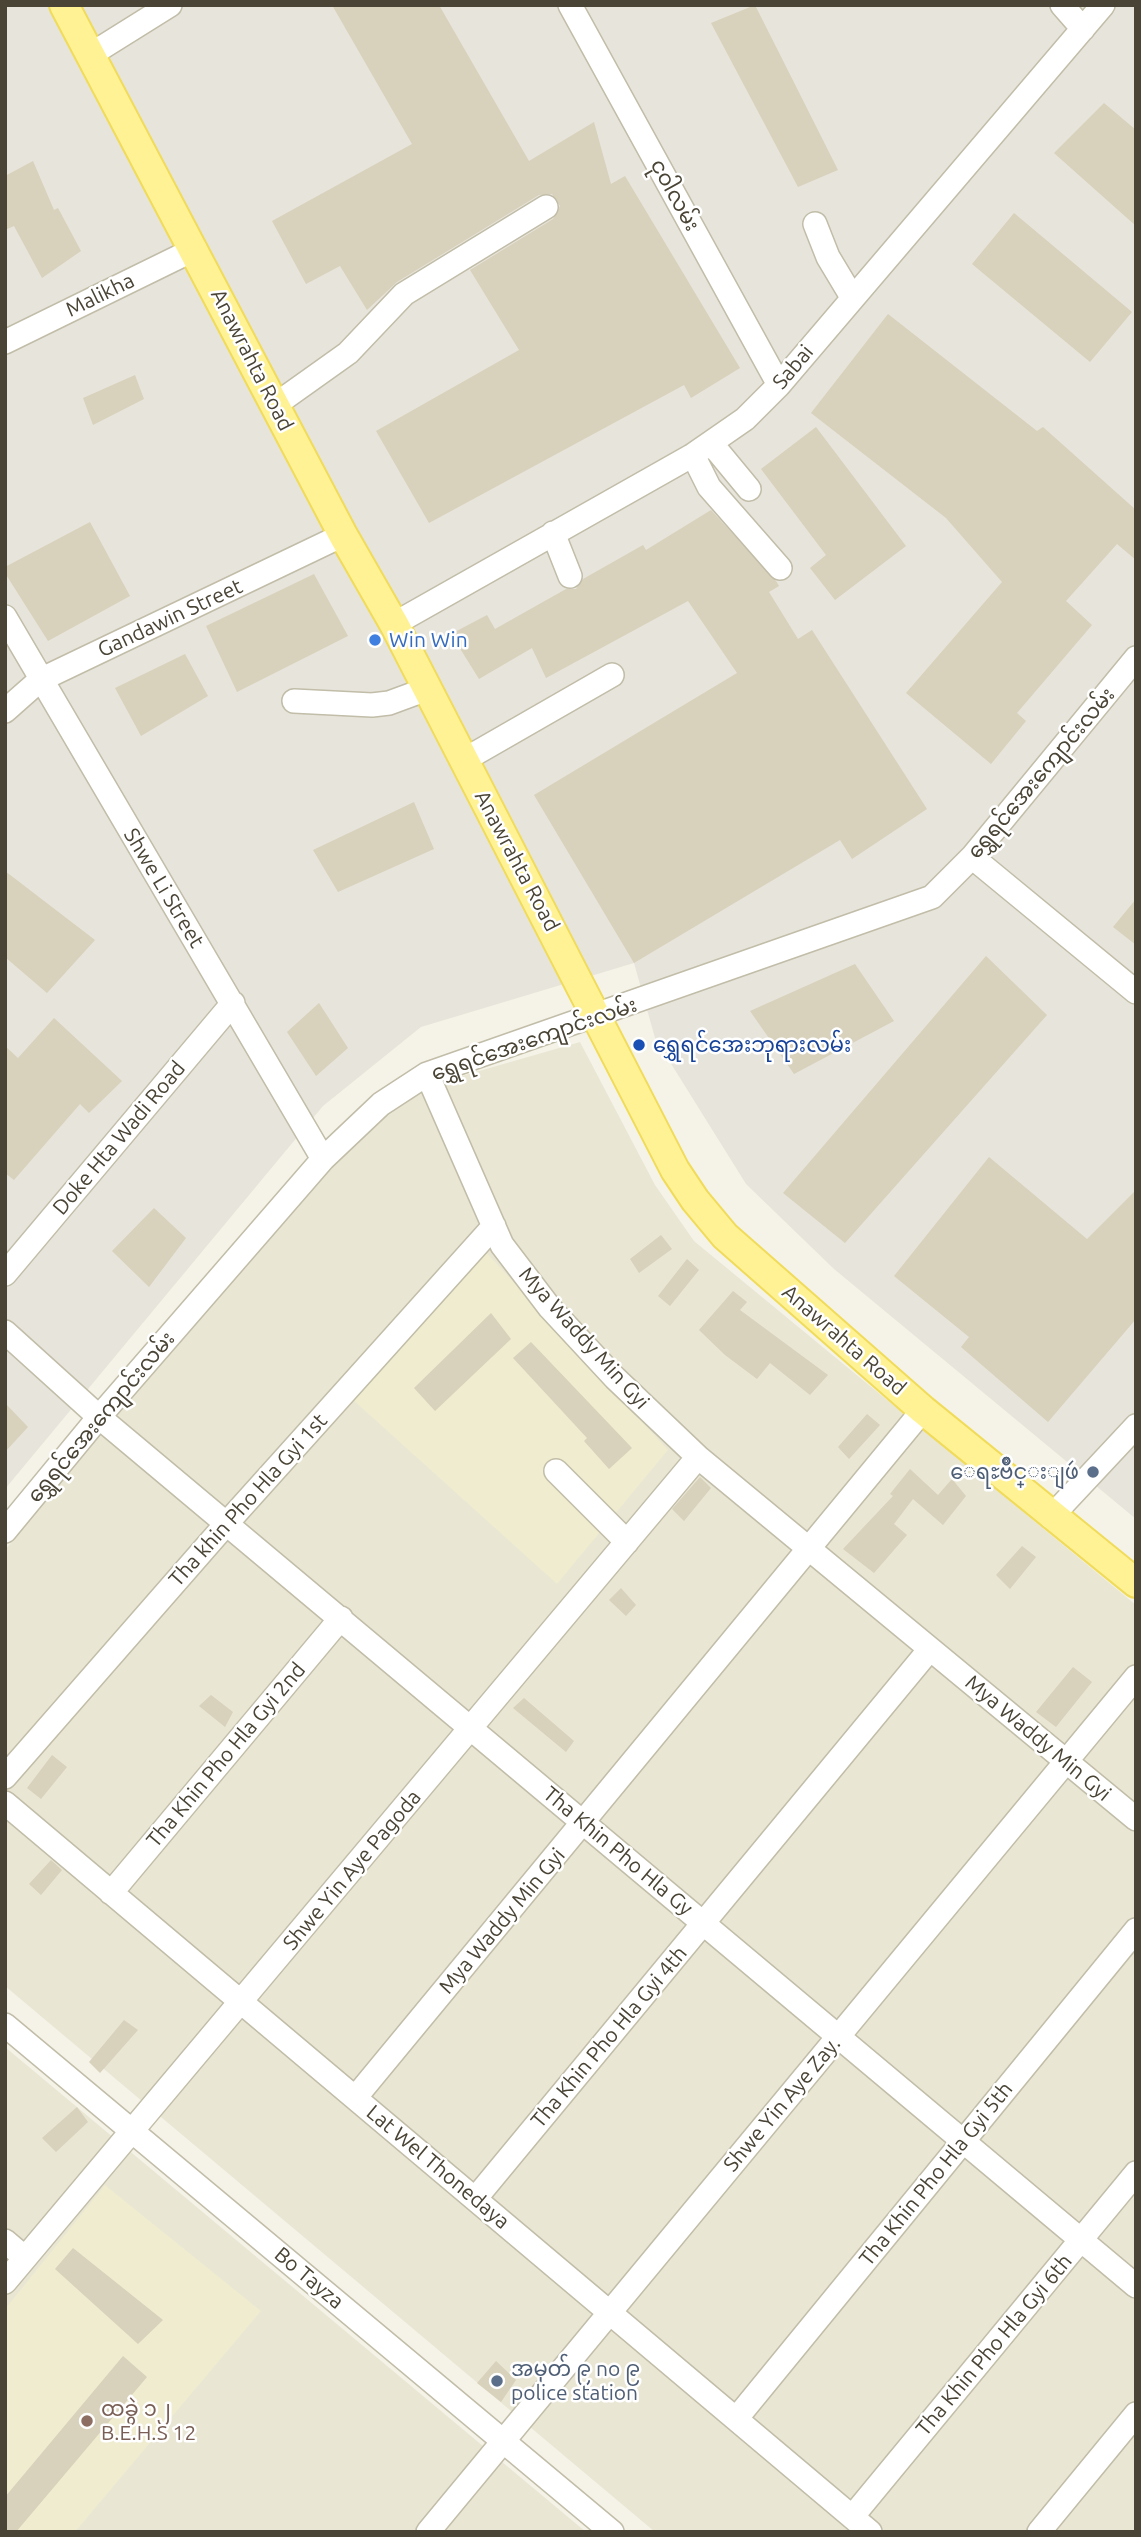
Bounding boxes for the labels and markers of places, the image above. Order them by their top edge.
place label: Win Win [389,627,468,653]
marker: Win Win [367,632,383,648]
place label: ရွှေရင်အေးဘုရားလမ်း [653,1032,851,1058]
marker: ရွှေရင်အေးဘုရားလမ်း [631,1037,647,1053]
place label: ေရႊဗ်ိဳင္းျဖဴ [950,1459,1079,1485]
marker: ေရႊဗ်ိဳင္းျဖဴ [1085,1464,1101,1480]
place label: အမှတ် ၉ no ၉ police station [511,2356,640,2406]
marker: အမှတ် ၉ no ၉ police station [489,2373,505,2389]
place label: ထခွဲ ၁၂ B.E.H.S 12 [101,2396,196,2446]
marker: ထခွဲ ၁၂ B.E.H.S 12 [79,2413,95,2429]

